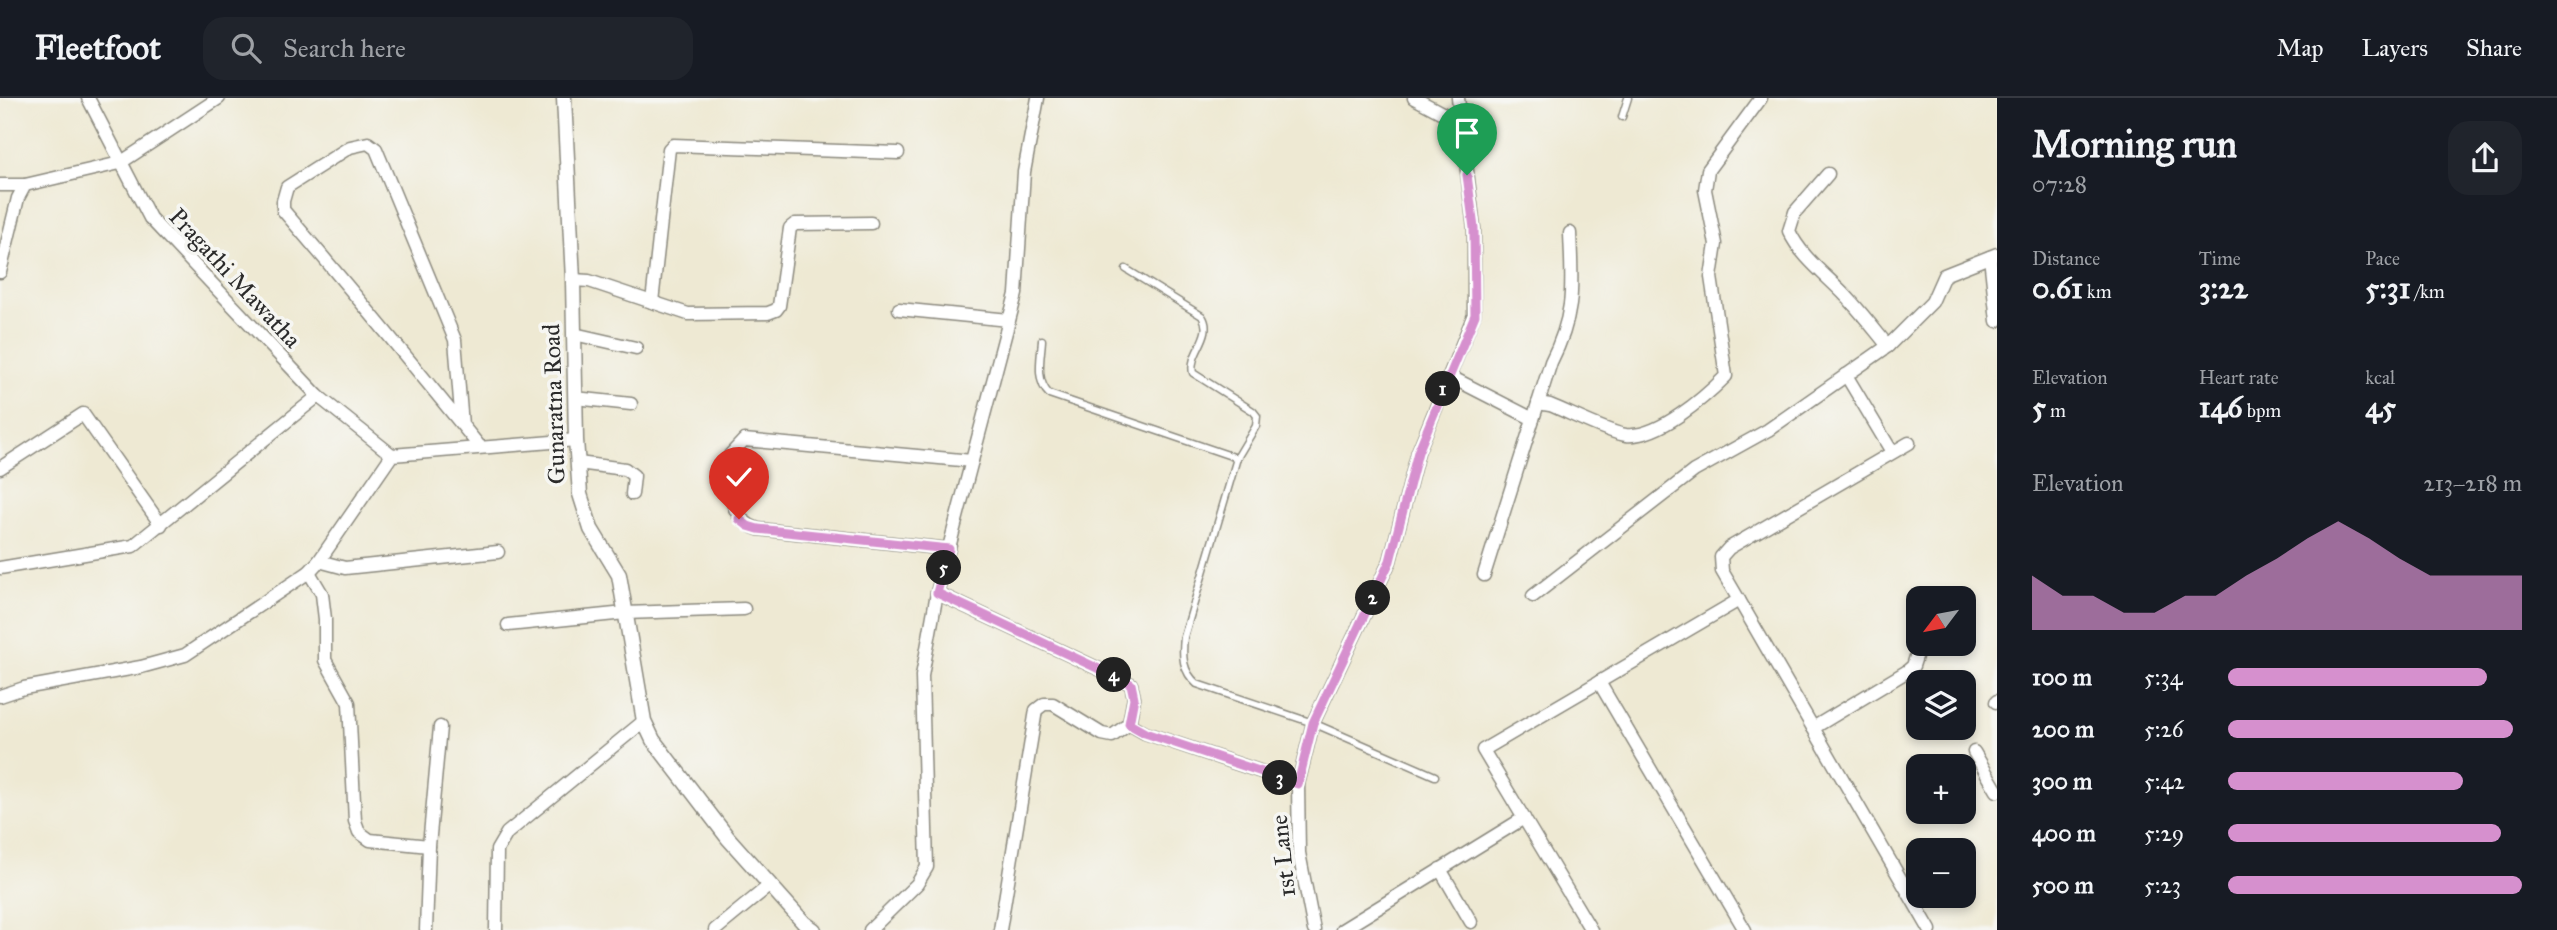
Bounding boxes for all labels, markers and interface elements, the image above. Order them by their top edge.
search box [203,17,693,80]
text: Fleetfoot [35,28,161,68]
icon: search [227,29,265,67]
text: Search here [283,32,406,64]
text: Map [2277,33,2324,63]
text: Layers [2362,33,2428,63]
text: Share [2466,33,2522,63]
pin [1437,103,1497,175]
icon: arrive [1448,114,1486,152]
text: Morning run [2032,121,2237,167]
button: share [2448,121,2522,195]
text: 07:28 [2032,170,2087,198]
street label: Pragathi Mawatha [163,202,308,355]
text: Distance [2032,247,2100,270]
text: Time [2199,247,2241,270]
text: Pace [2365,247,2400,270]
text: 0.61 [2032,270,2083,306]
text: 3:22 [2199,270,2248,306]
text: 5:31 [2365,270,2411,306]
text: km [2083,280,2112,303]
text: /km [2411,280,2445,303]
street label: Gunaratna Road [536,323,572,485]
text: Elevation [2032,366,2107,389]
text: Heart rate [2199,366,2279,389]
text: kcal [2365,366,2395,389]
pin: 1 [1426,372,1460,406]
text: 1 [1439,377,1446,400]
text: 5 [2032,389,2046,425]
text: 146 [2199,389,2243,425]
text: 45 [2365,389,2396,425]
text: m [2046,399,2066,422]
text: bpm [2243,399,2281,422]
pin [709,447,769,519]
icon: check [720,458,758,496]
text: Elevation [2032,469,2123,497]
text: 213–218 m [2423,469,2522,497]
pin: 5 [926,550,962,586]
text: 5 [939,556,948,579]
pin: 2 [1356,580,1390,616]
text: 2 [1368,586,1377,609]
north arrow [1906,586,1976,656]
map controls [1906,586,1976,908]
pin: 4 [1096,658,1132,692]
text: 4 [1108,663,1119,686]
text: 100 m [2032,663,2092,691]
text: 5:34 [2144,663,2183,691]
button: layers [1906,670,1976,740]
text: 200 m [2032,715,2094,743]
text: 5:26 [2144,715,2184,743]
button: + [1906,754,1976,824]
pin: 3 [1262,760,1298,796]
text: 3 [1276,766,1283,789]
text: 300 m [2032,767,2092,795]
text: 5:42 [2144,767,2185,795]
street label: 1st Lane [1264,813,1302,899]
text: 400 m [2032,819,2096,847]
text: 5:29 [2144,819,2184,847]
button: − [1906,838,1976,908]
text: 500 m [2032,871,2094,899]
text: 5:23 [2144,871,2181,899]

